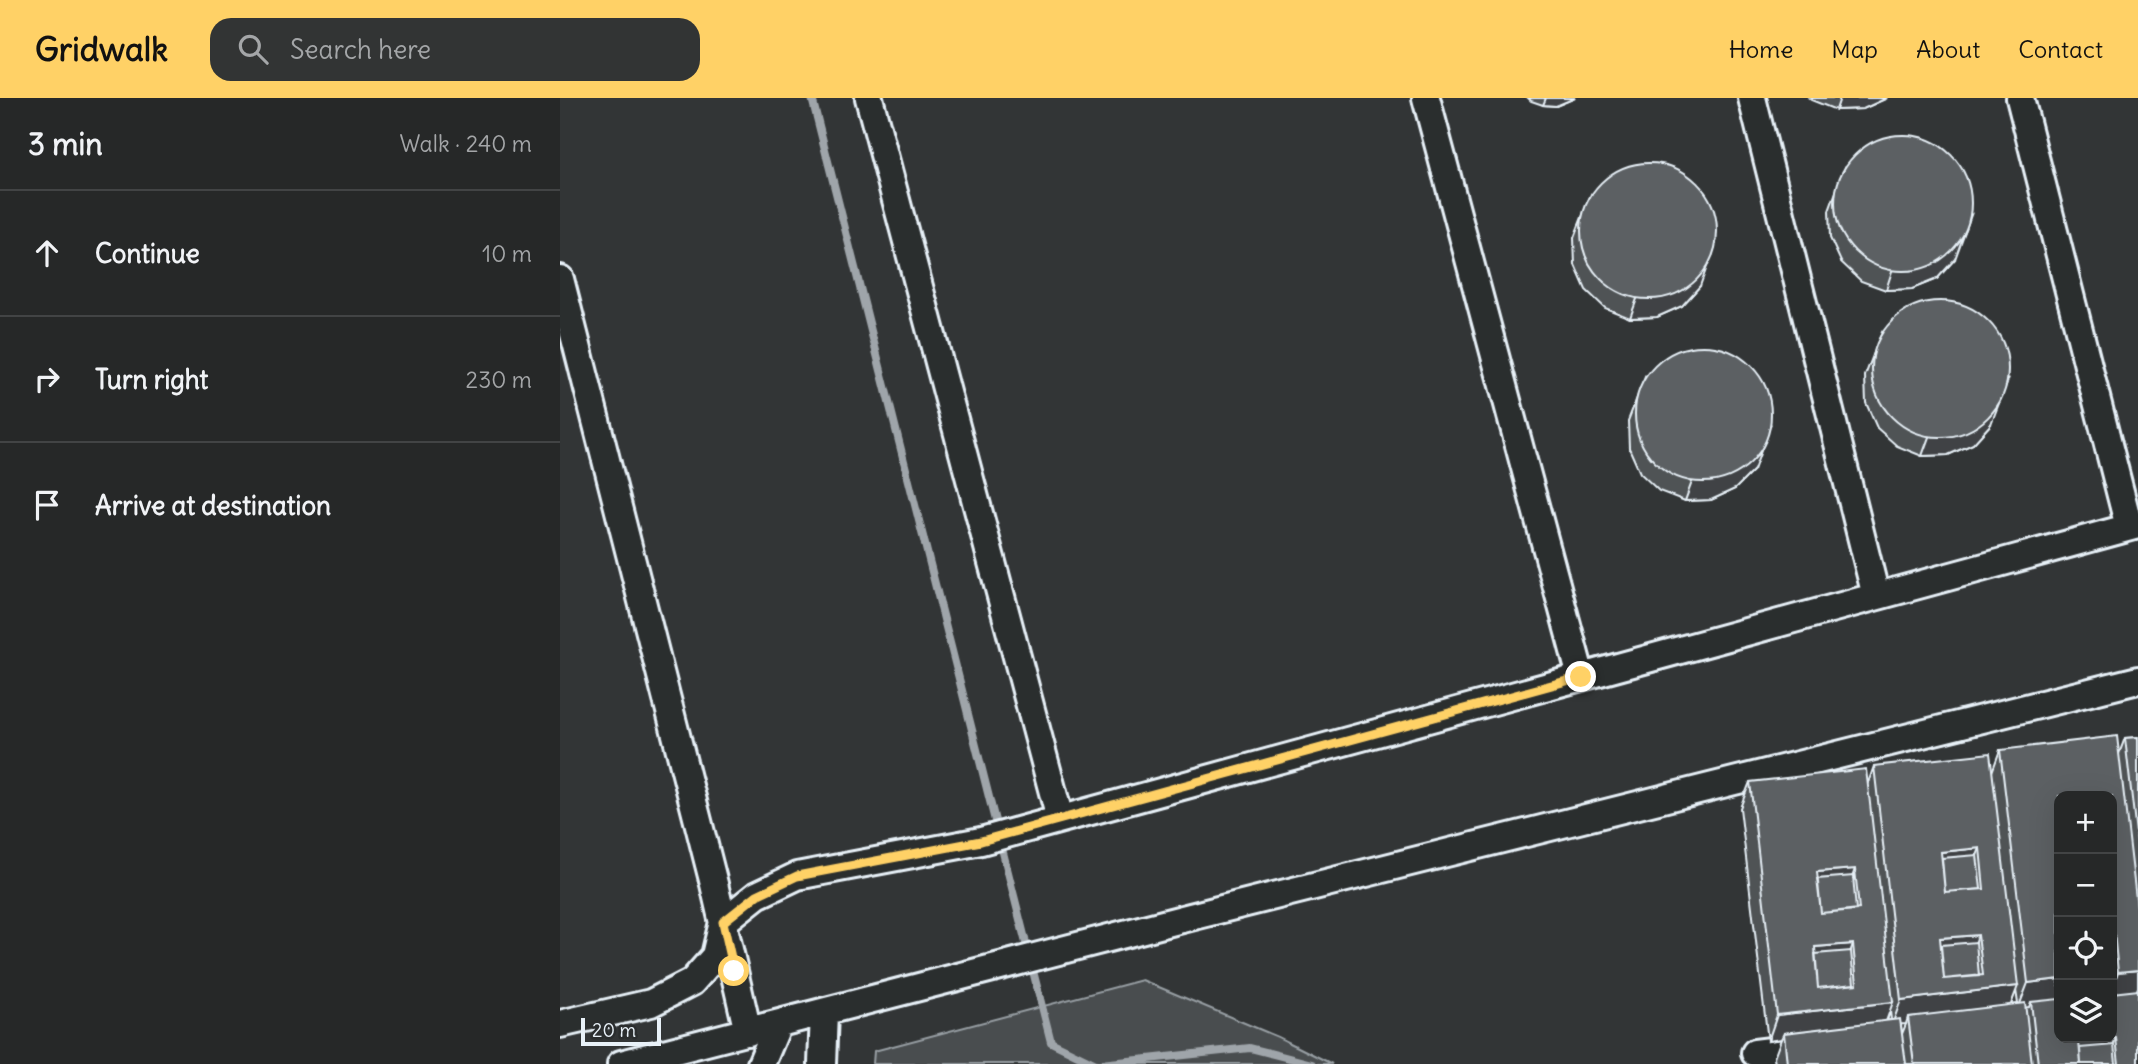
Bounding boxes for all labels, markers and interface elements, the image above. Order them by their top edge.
search box [210,18,700,81]
text: Gridwalk [35,28,168,70]
icon: search [234,30,272,68]
text: Search here [290,33,431,66]
text: Home [1729,34,1793,64]
text: Map [1831,34,1878,64]
text: About [1916,34,1980,64]
text: Contact [2018,34,2103,64]
text: 3 min [28,125,103,163]
text: Walk · 240 m [399,129,532,158]
icon: ahead [28,234,66,272]
text: Continue [95,237,200,270]
text: 10 m [482,239,532,268]
icon: right [28,360,66,398]
text: Turn right [95,363,208,396]
text: 230 m [466,365,532,394]
icon: arrive [28,486,66,524]
text: Arrive at destination [95,489,331,522]
route end [1565,661,1596,692]
map controls [2054,791,2117,1043]
button: + [2054,791,2117,854]
button: − [2054,854,2117,917]
button: locate [2054,917,2117,980]
route start [718,955,749,986]
button: layers [2054,980,2117,1043]
scale bar [581,1015,662,1047]
text: 20 m [592,1018,636,1042]

